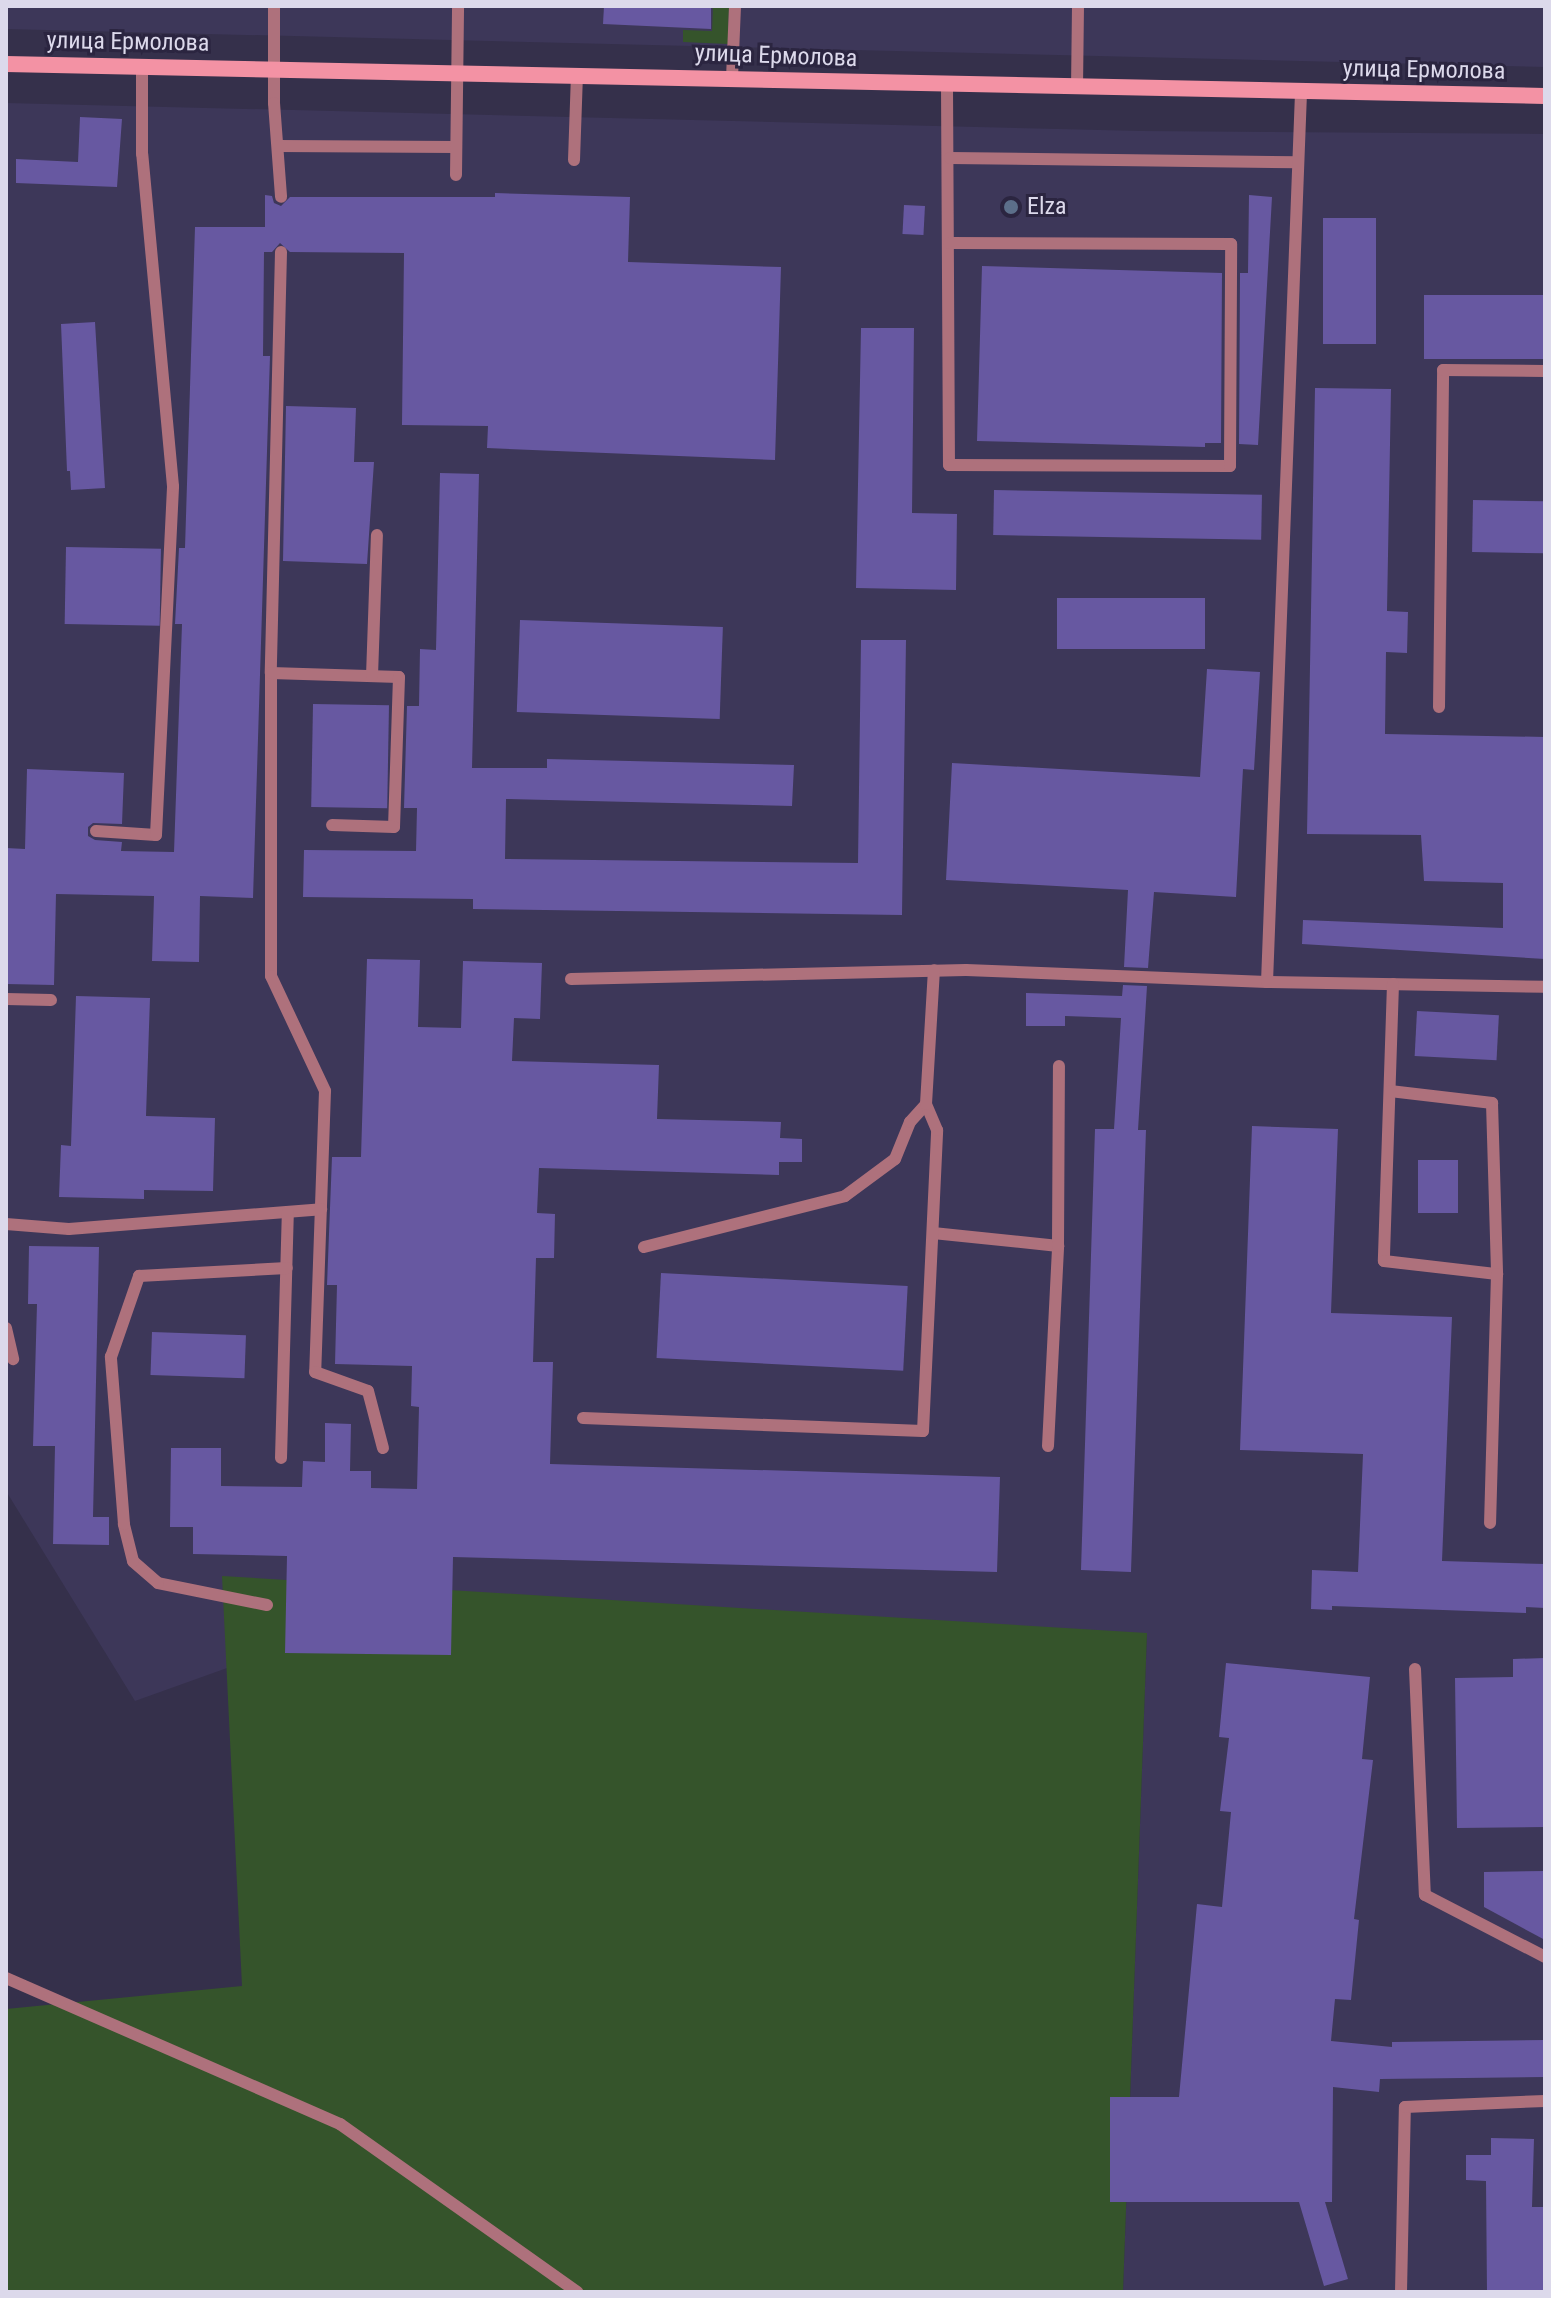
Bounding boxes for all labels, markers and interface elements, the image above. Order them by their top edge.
street label: улица Ермолова [46,26,210,58]
street label: улица Ермолова [694,39,858,73]
street label: улица Ермолова [1342,54,1506,86]
place label: Elza [1027,193,1066,221]
marker: Elza [1002,198,1020,216]

